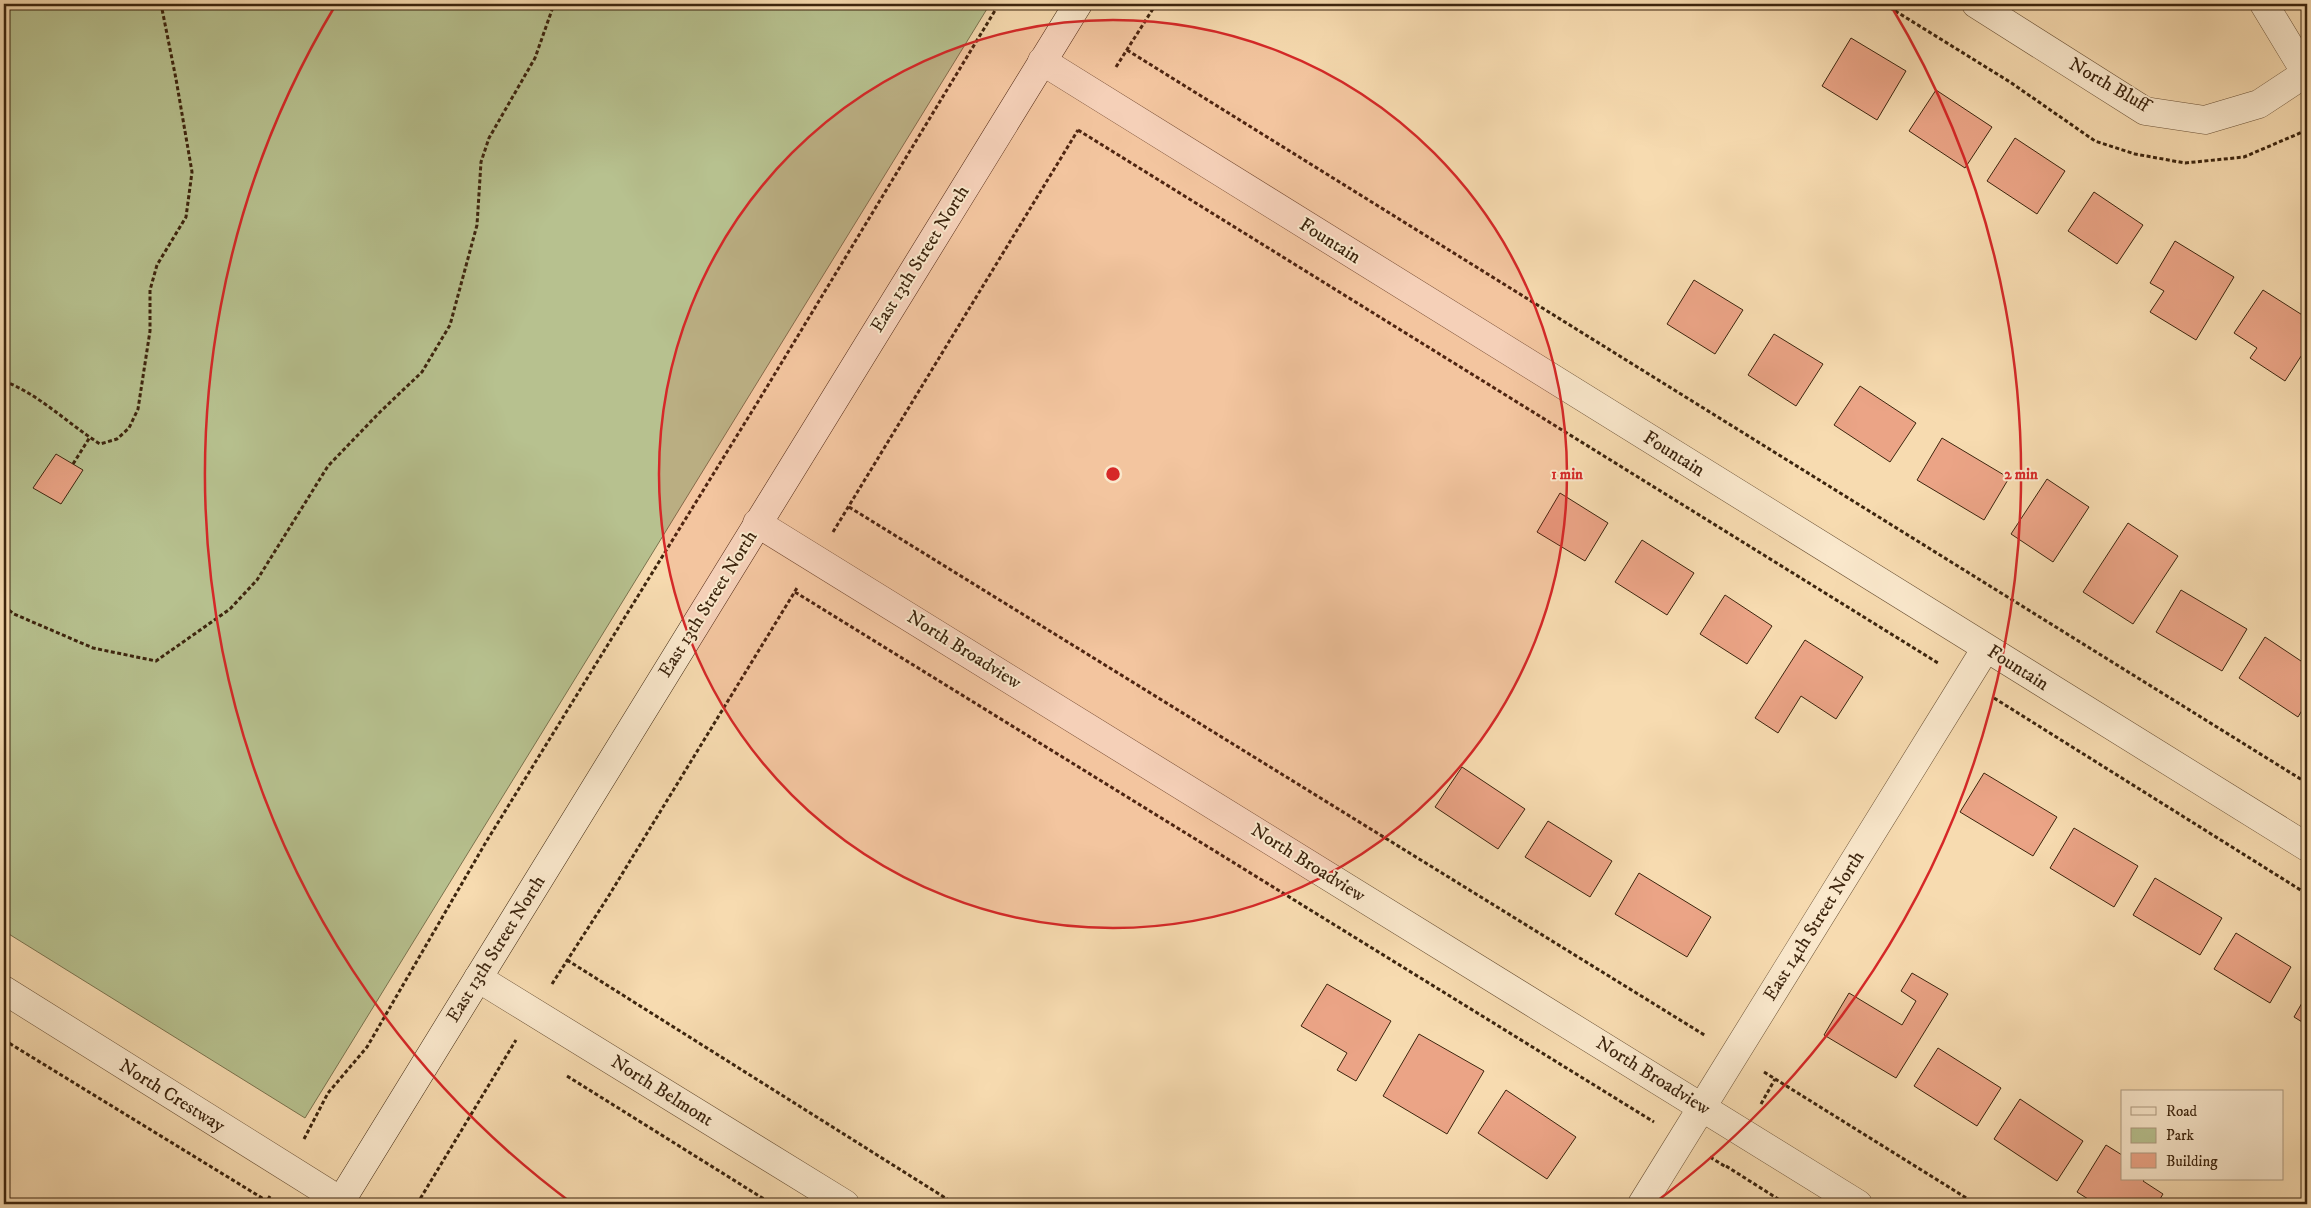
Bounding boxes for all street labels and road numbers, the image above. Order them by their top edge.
street label: North Bluff [2065,53,2156,119]
street label: East 13th Street North [866,181,974,337]
street label: Fountain [1295,213,1365,269]
street label: Fountain [1639,426,1709,482]
street label: East 13th Street North [654,526,762,682]
street label: North Broadview [903,606,1025,694]
street label: Fountain [1983,640,2053,696]
street label: North Broadview [1247,819,1369,907]
street label: East 14th Street North [1759,847,1869,1005]
street label: East 13th Street North [442,871,550,1027]
street label: North Broadview [1592,1032,1714,1120]
street label: North Belmont [606,1050,718,1132]
street label: North Crestway [115,1054,230,1138]

